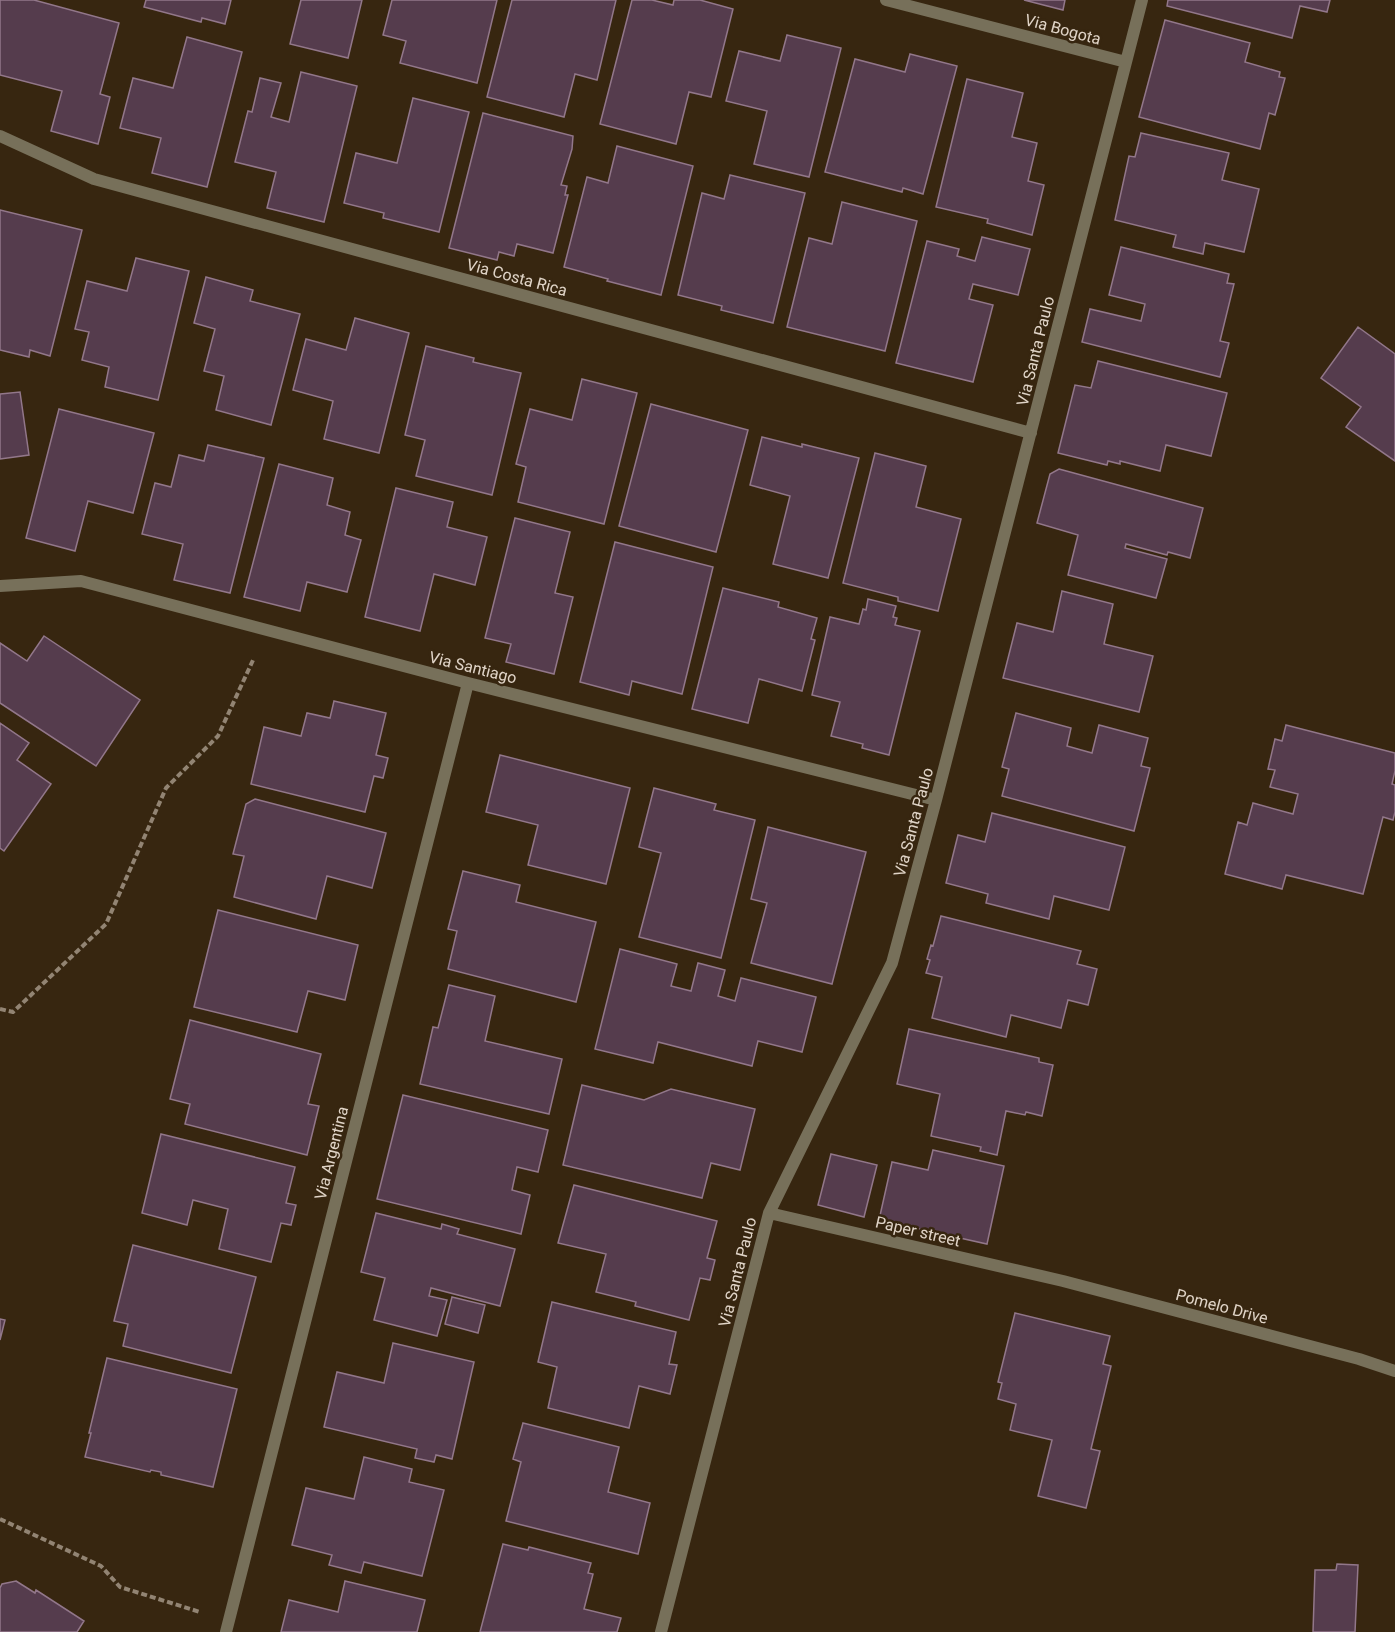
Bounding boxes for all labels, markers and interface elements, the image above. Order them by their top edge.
street label: Via Bogota [1023,10,1103,49]
street label: Via Costa Rica [465,255,569,300]
street label: Via Santa Paulo [1013,294,1058,408]
street label: Via Santiago [427,647,519,688]
street label: Via Santa Paulo [890,765,937,879]
street label: Via Argentina [311,1105,352,1202]
street label: Paper street [874,1212,962,1250]
street label: Via Santa Paulo [715,1215,760,1329]
street label: Pomelo Drive [1174,1285,1270,1328]

